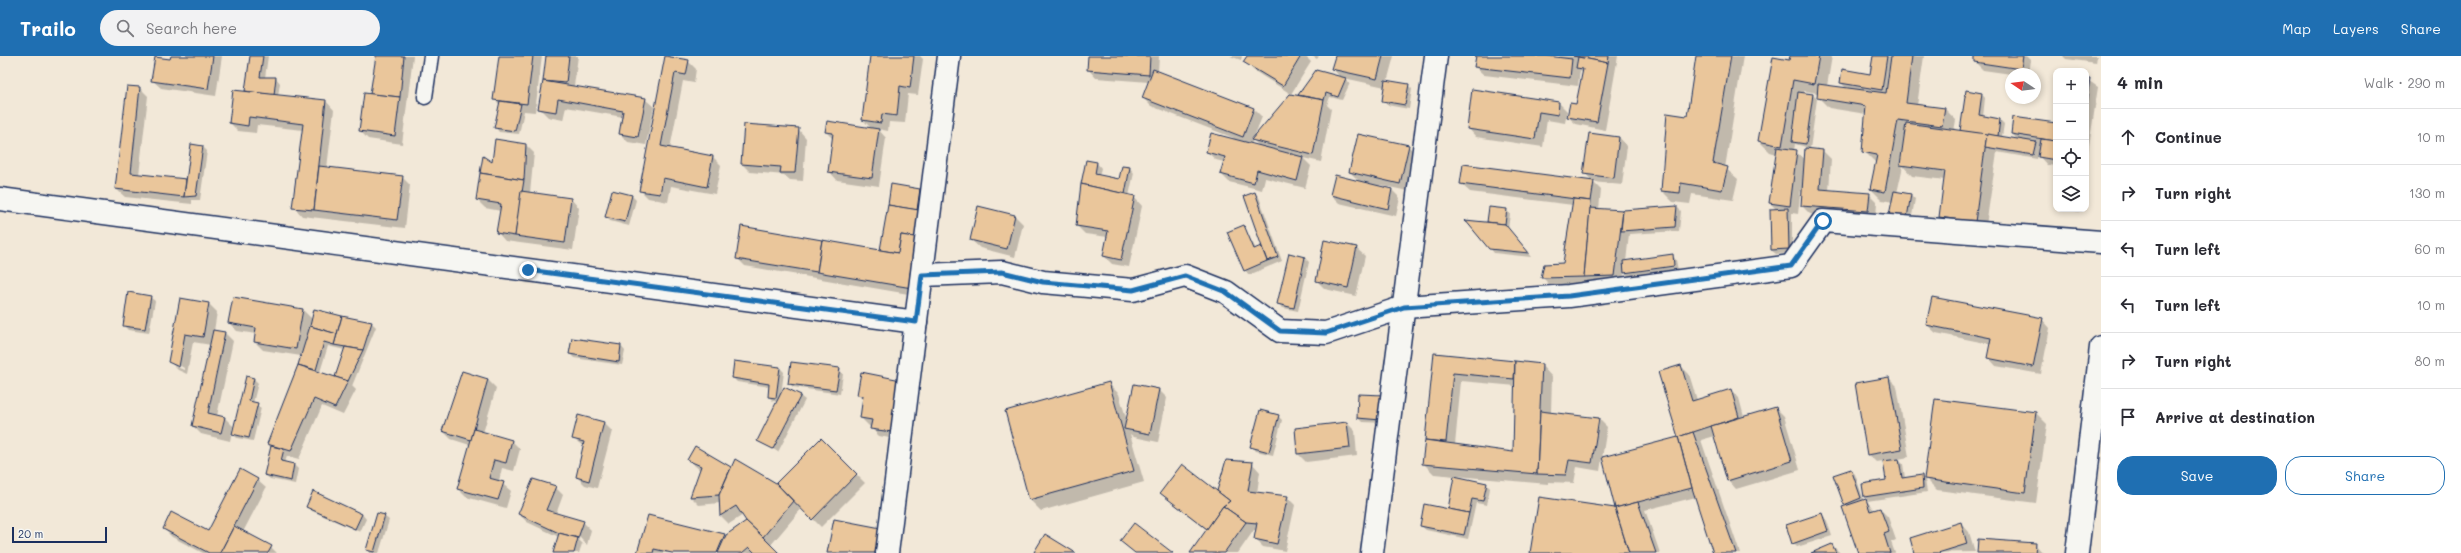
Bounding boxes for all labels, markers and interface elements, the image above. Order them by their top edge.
search box [100,10,380,46]
text: Trailo [20,16,76,41]
icon: search [114,17,136,39]
text: Search here [146,18,237,38]
text: Map [2282,19,2311,38]
text: Layers [2333,19,2379,38]
text: Share [2401,19,2441,38]
north arrow [2005,68,2041,104]
map controls [2053,68,2089,212]
button: + [2053,68,2089,104]
text: 4 min [2117,71,2163,93]
text: Walk · 290 m [2364,74,2445,91]
button: − [2053,104,2089,140]
icon: ahead [2117,126,2139,148]
text: Continue [2155,127,2222,147]
text: 10 m [2417,128,2445,145]
button: locate [2053,140,2089,176]
button: layers [2053,176,2089,212]
icon: right [2117,182,2139,204]
text: Turn right [2155,183,2232,203]
text: 130 m [2409,184,2445,201]
route start [1814,212,1832,230]
icon: left [2117,238,2139,260]
text: Turn left [2155,239,2220,259]
text: 60 m [2415,240,2445,257]
route end [519,261,537,279]
icon: left [2117,294,2139,316]
text: Turn left [2155,295,2220,315]
text: 10 m [2417,296,2445,313]
icon: right [2117,350,2139,372]
text: Turn right [2155,351,2232,371]
text: 80 m [2415,352,2445,369]
icon: arrive [2117,406,2139,428]
text: Arrive at destination [2155,407,2315,427]
button: Save [2117,456,2277,495]
button: Share [2285,456,2445,495]
scale bar [12,525,107,544]
text: 20 m [18,526,43,541]

